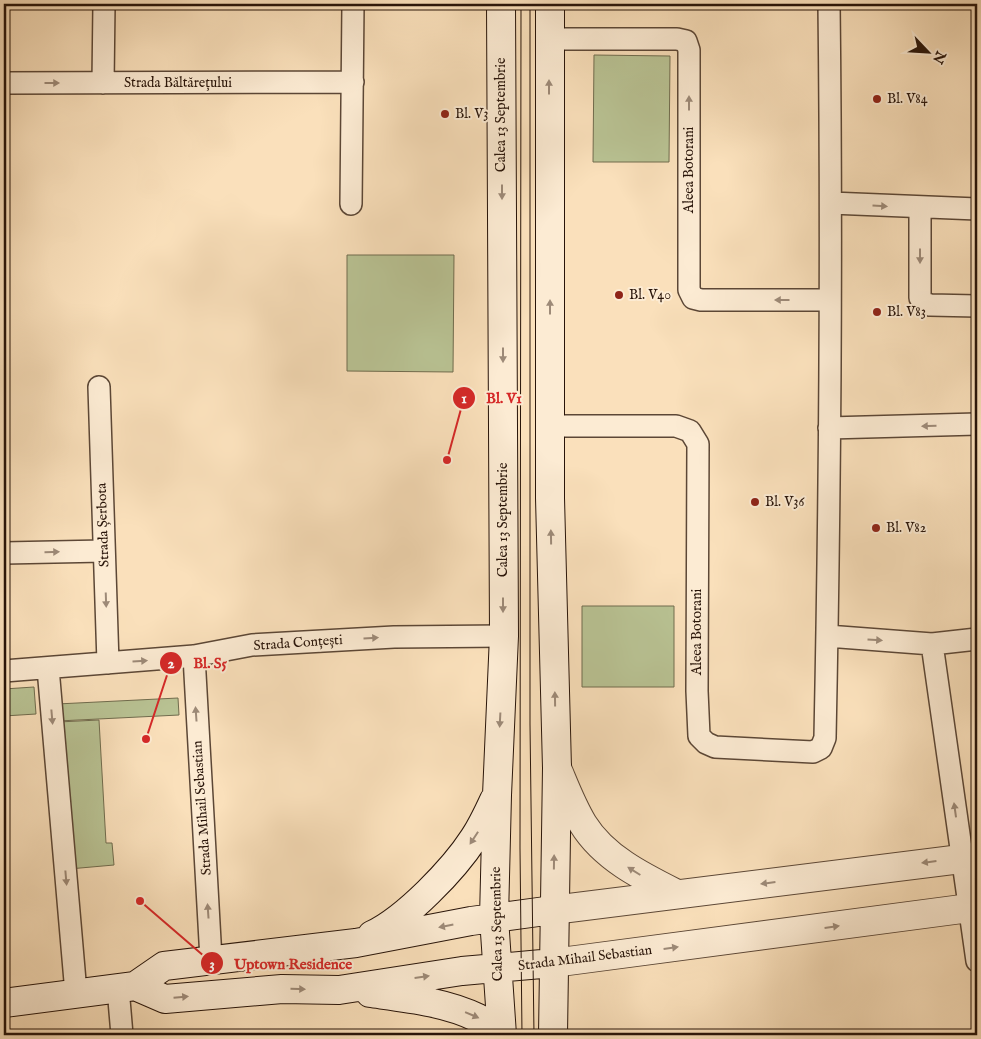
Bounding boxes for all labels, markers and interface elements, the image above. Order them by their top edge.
north arrow [904,28,954,78]
text: N [928,47,950,66]
street label: Calea 13 Septembrie [492,57,510,172]
street label: Strada Băltărețului [124,74,232,92]
one-way arrow [45,79,61,87]
one-way arrow [545,79,553,95]
place label: Bl. V84 [887,90,928,108]
marker: Bl. V84 [871,93,883,105]
one-way arrow [685,95,693,111]
place label: Bl. V3 [455,105,489,123]
marker: Bl. V3 [439,108,451,120]
street label: Aleea Botorani [680,126,698,214]
one-way arrow [498,185,506,201]
one-way arrow [872,202,888,210]
one-way arrow [916,249,924,265]
place label: Bl. V40 [629,286,671,304]
marker: Bl. V40 [613,289,625,301]
one-way arrow [773,296,789,304]
one-way arrow [546,299,554,315]
place label: Bl. V83 [887,303,926,321]
marker: Bl. V83 [871,306,883,318]
one-way arrow [499,347,507,363]
callout: Bl. V1 [451,383,532,413]
text: 1 [461,389,467,408]
text: Bl. V1 [486,389,522,408]
one-way arrow [920,422,936,430]
street label: Calea 13 Septembrie [494,462,512,577]
street label: Strada Șerbota [93,482,113,567]
place label: Bl. V36 [765,493,806,511]
marker: Bl. V36 [749,496,761,508]
place label: Bl. V82 [886,519,927,537]
marker: Bl. V82 [870,522,882,534]
one-way arrow [547,529,555,545]
one-way arrow [45,548,61,556]
street label: Aleea Botorani [688,588,706,676]
one-way arrow [102,592,110,608]
one-way arrow [499,597,507,613]
street label: Strada Conțești [253,631,343,655]
one-way arrow [363,634,379,642]
one-way arrow [868,636,884,644]
callout: Bl. S5 [158,648,237,678]
text: 2 [167,654,175,673]
text: Bl. S5 [193,654,227,673]
one-way arrow [132,657,148,665]
one-way arrow [551,691,559,707]
one-way arrow [192,705,200,721]
one-way arrow [48,709,56,725]
one-way arrow [495,712,503,728]
street label: Strada Mihail Sebastian [188,740,216,876]
one-way arrow [951,802,959,818]
one-way arrow [469,831,479,844]
one-way arrow [551,854,559,870]
one-way arrow [921,858,937,866]
street label: Calea 13 Septembrie [487,866,507,982]
one-way arrow [628,867,641,876]
one-way arrow [62,871,70,887]
one-way arrow [759,879,775,887]
one-way arrow [204,902,212,918]
one-way arrow [439,922,454,930]
one-way arrow [824,922,840,930]
street label: Strada Mihail Sebastian [517,941,654,975]
one-way arrow [663,944,679,952]
callout: Uptown Residence [199,948,362,978]
text: 3 [209,955,215,974]
text: Uptown Residence [233,955,352,974]
one-way arrow [414,973,430,981]
one-way arrow [290,985,306,993]
one-way arrow [173,993,189,1001]
one-way arrow [465,1012,480,1020]

